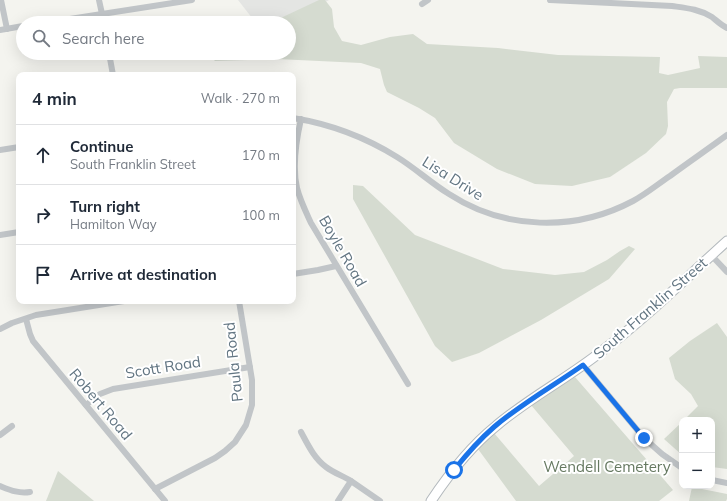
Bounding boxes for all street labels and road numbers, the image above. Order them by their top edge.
street label: Lisa Drive [419,152,487,204]
street label: Boyle Road [315,212,371,290]
street label: South Franklin Street [589,253,711,363]
street label: Paula Road [219,321,247,403]
street label: Scott Road [124,352,202,382]
street label: Robert Road [66,364,136,444]

